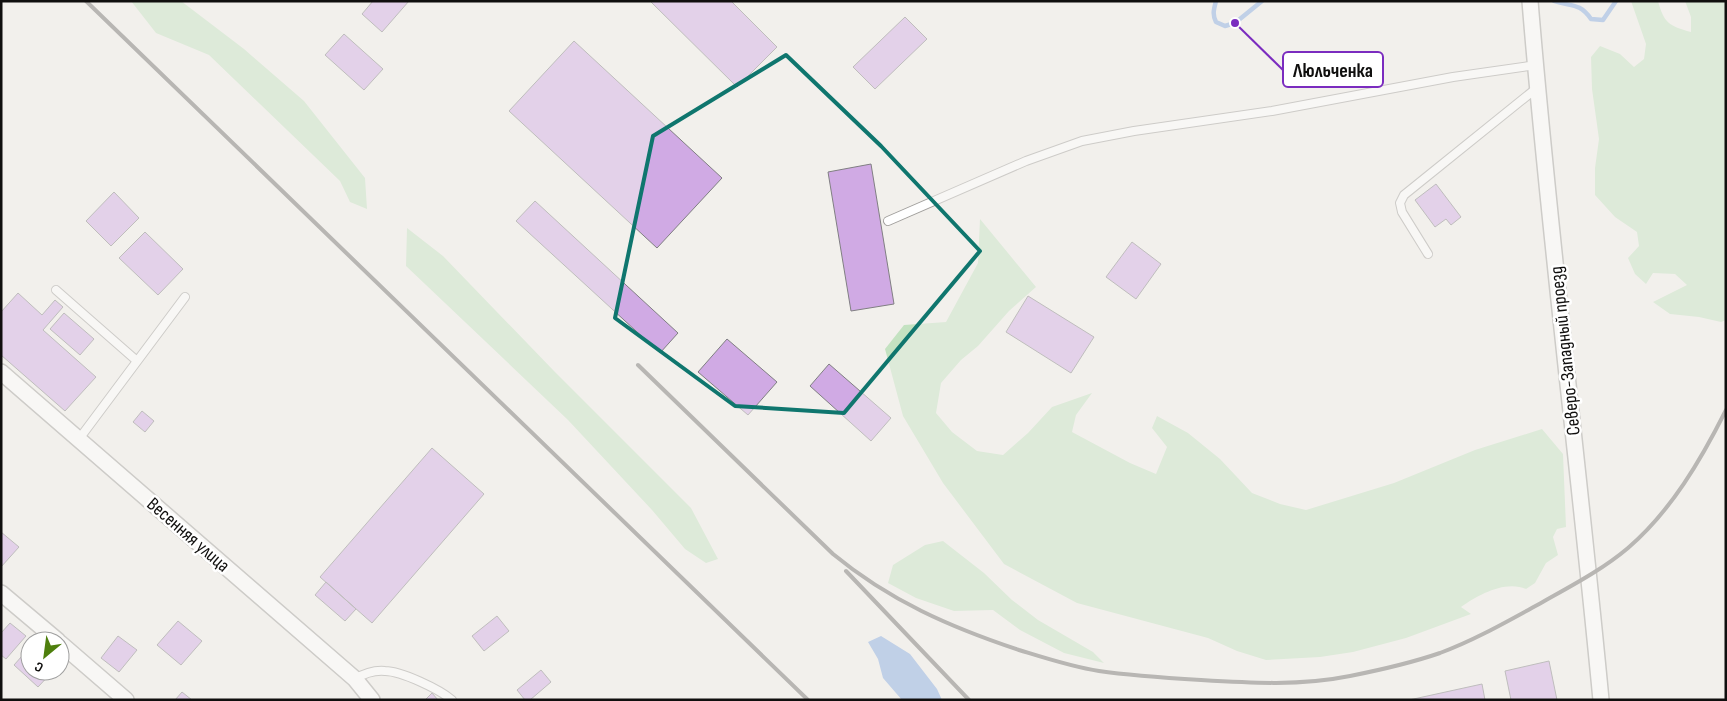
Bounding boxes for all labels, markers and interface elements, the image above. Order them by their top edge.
callout: Люльченка [1283,52,1383,87]
text: Люльченка [1292,59,1373,83]
street label: Северо-Западный проезд [1545,265,1586,437]
street label: Весенняя улица [142,493,234,577]
north arrow [20,631,70,681]
text: С [32,658,46,676]

